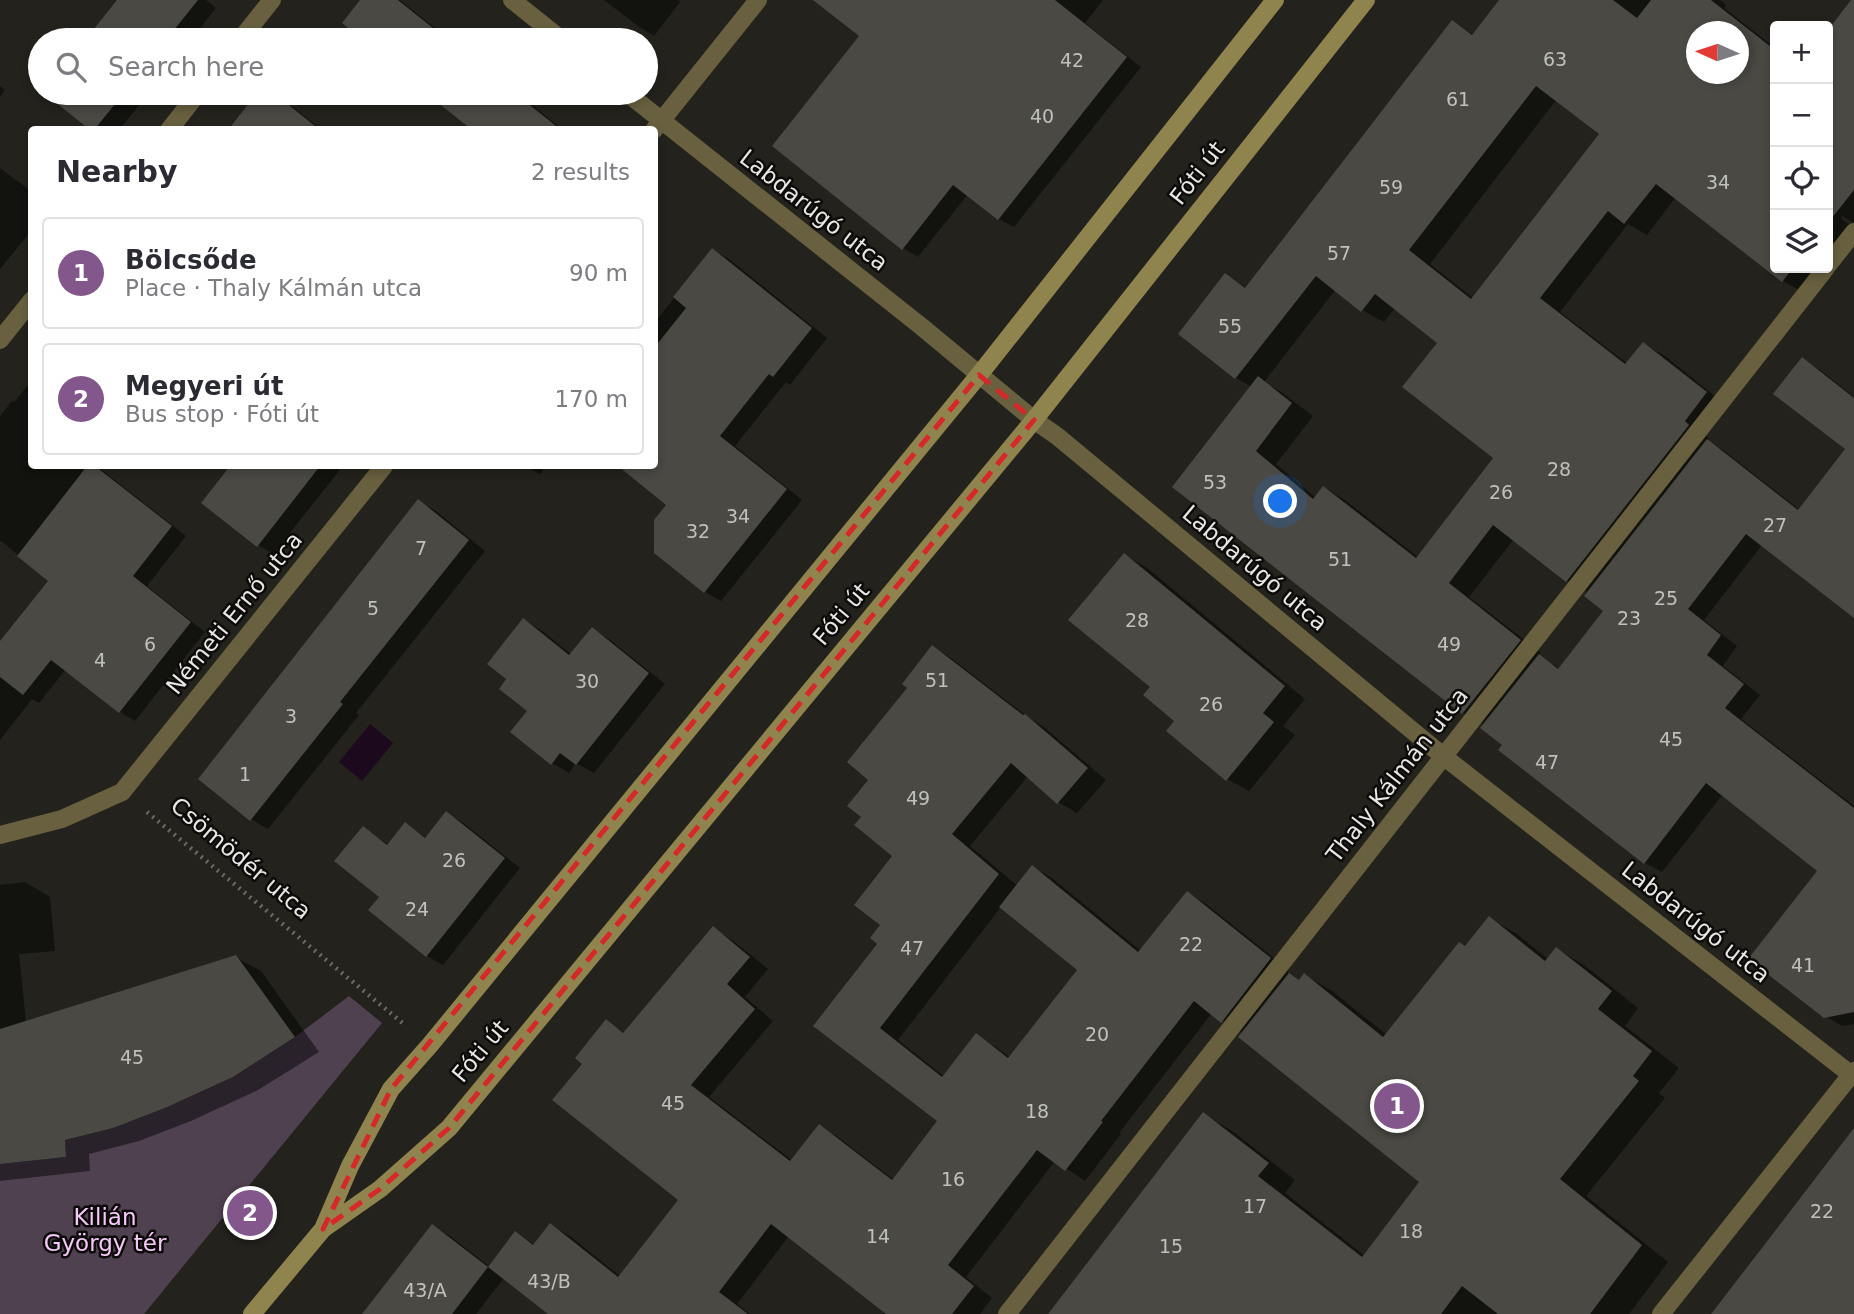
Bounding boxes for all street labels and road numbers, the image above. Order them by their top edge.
street label: Fóti út [1164,136,1230,210]
street label: Labdarúgó utca [735,144,893,276]
street label: Labdarúgó utca [1177,500,1333,636]
street label: Németi Ernő utca [161,527,307,699]
street label: Fóti út [808,578,874,650]
street label: Thaly Kálmán utca [1320,683,1473,868]
street label: Csömödér utca [166,792,316,924]
street label: Labdarúgó utca [1617,856,1775,988]
street label: Fóti út [447,1015,513,1087]

